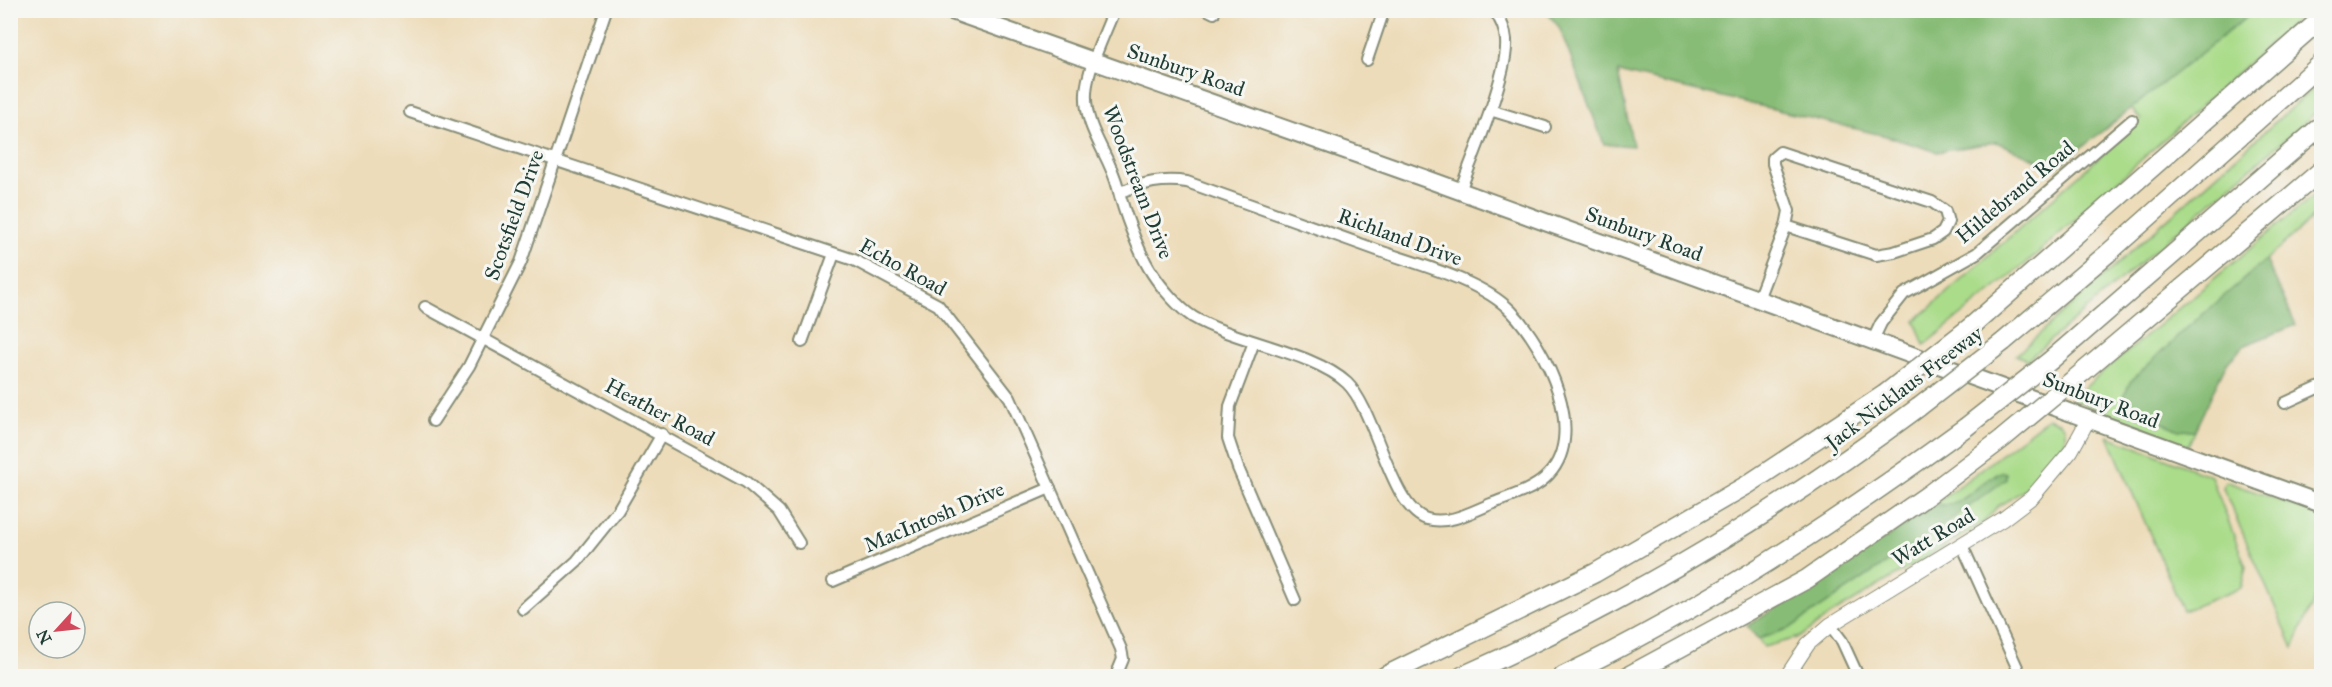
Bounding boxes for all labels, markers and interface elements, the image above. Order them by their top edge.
street label: Sunbury Road [1124,38,1249,102]
street label: Woodstream Drive [1097,102,1179,263]
street label: Hildebrand Road [1950,135,2080,249]
street label: Scotsfield Drive [478,146,550,284]
street label: Sunbury Road [1582,201,1707,267]
street label: Richland Drive [1334,202,1466,272]
street label: Echo Road [855,232,951,302]
street label: Jack Nicklaus Freeway [1818,320,1989,457]
street label: Sunbury Road [2039,366,2163,434]
street label: Heather Road [601,372,720,452]
street label: MacIntosh Drive [860,476,1008,558]
street label: Watt Road [1887,502,1979,572]
north arrow [27,600,87,660]
text: N [32,626,56,647]

